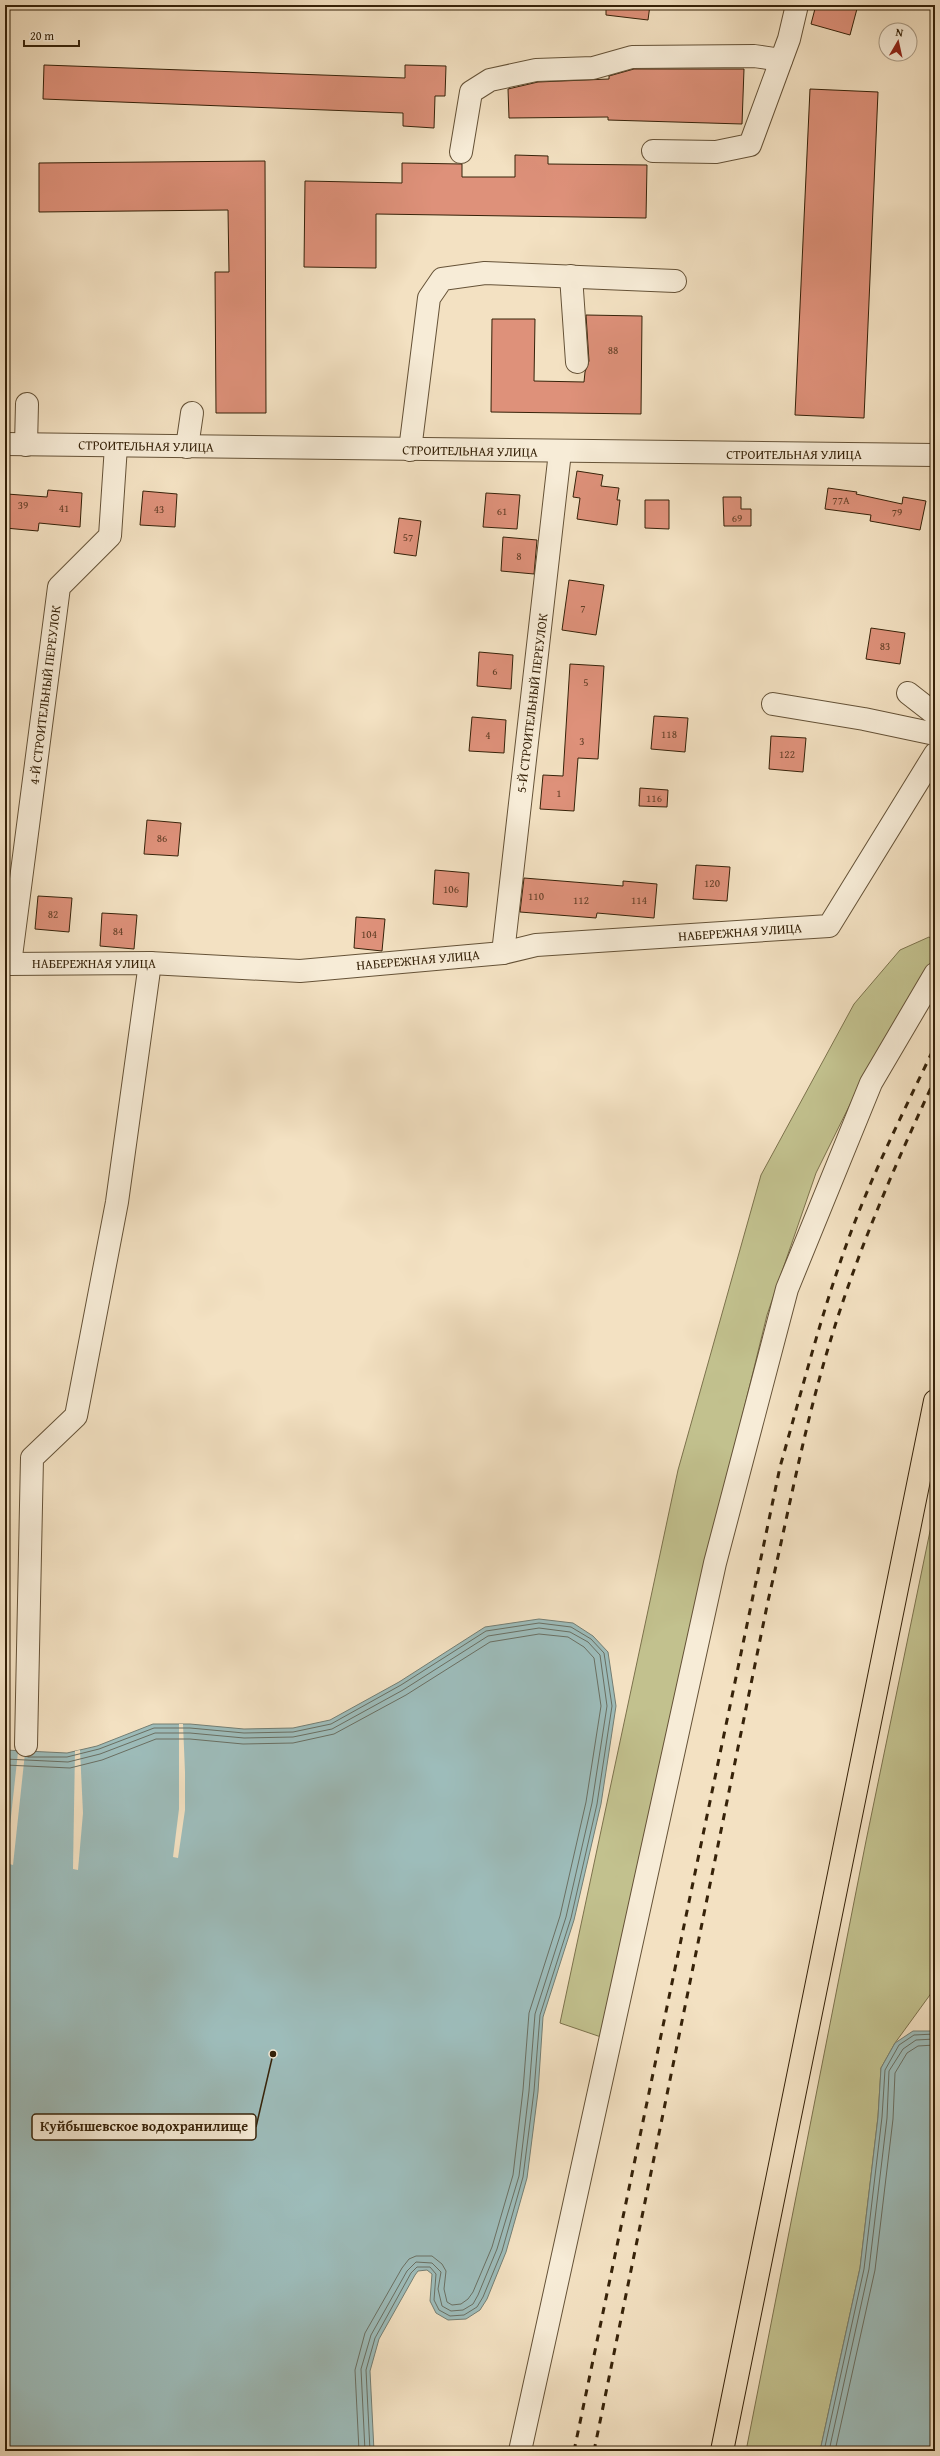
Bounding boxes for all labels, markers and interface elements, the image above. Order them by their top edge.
scale bar [24,22,79,48]
north arrow [878,22,918,62]
text: N [895,24,905,41]
text: 20 m [30,27,54,44]
house number: 88 [608,342,618,358]
street label: СТРОИТЕЛЬНАЯ УЛИЦА [78,435,214,457]
street label: СТРОИТЕЛЬНАЯ УЛИЦА [402,440,538,462]
street label: СТРОИТЕЛЬНАЯ УЛИЦА [726,445,862,464]
house number: 77А [832,492,850,508]
house number: 39 [18,497,28,513]
house number: 41 [59,500,69,516]
house number: 43 [154,501,164,517]
house number: 61 [497,503,507,519]
house number: 79 [892,504,902,520]
house number: 69 [732,510,742,526]
house number: 57 [403,529,413,545]
house number: 8 [516,548,522,564]
house number: 7 [580,600,586,616]
street label: 4-Й СТРОИТЕЛЬНЫЙ ПЕРЕУЛОК [25,604,65,786]
street label: 5-Й СТРОИТЕЛЬНЫЙ ПЕРЕУЛОК [512,612,552,794]
house number: 83 [880,638,890,654]
house number: 6 [492,663,498,679]
house number: 5 [583,674,589,690]
house number: 118 [661,726,677,742]
house number: 4 [485,727,491,743]
house number: 3 [579,733,585,749]
house number: 122 [779,746,795,762]
house number: 1 [556,785,562,801]
house number: 116 [646,790,662,806]
house number: 86 [157,830,167,846]
house number: 120 [704,875,720,891]
house number: 106 [443,881,459,897]
house number: 110 [528,888,544,904]
house number: 112 [573,892,589,908]
house number: 114 [631,892,647,908]
house number: 82 [48,906,58,922]
street label: НАБЕРЕЖНАЯ УЛИЦА [678,918,803,946]
house number: 84 [113,923,123,939]
house number: 104 [361,926,377,942]
street label: НАБЕРЕЖНАЯ УЛИЦА [356,945,481,975]
street label: НАБЕРЕЖНАЯ УЛИЦА [32,954,156,973]
callout: Куйбышевское водохранилище [32,2114,256,2140]
text: Куйбышевское водохранилище [40,2116,248,2136]

